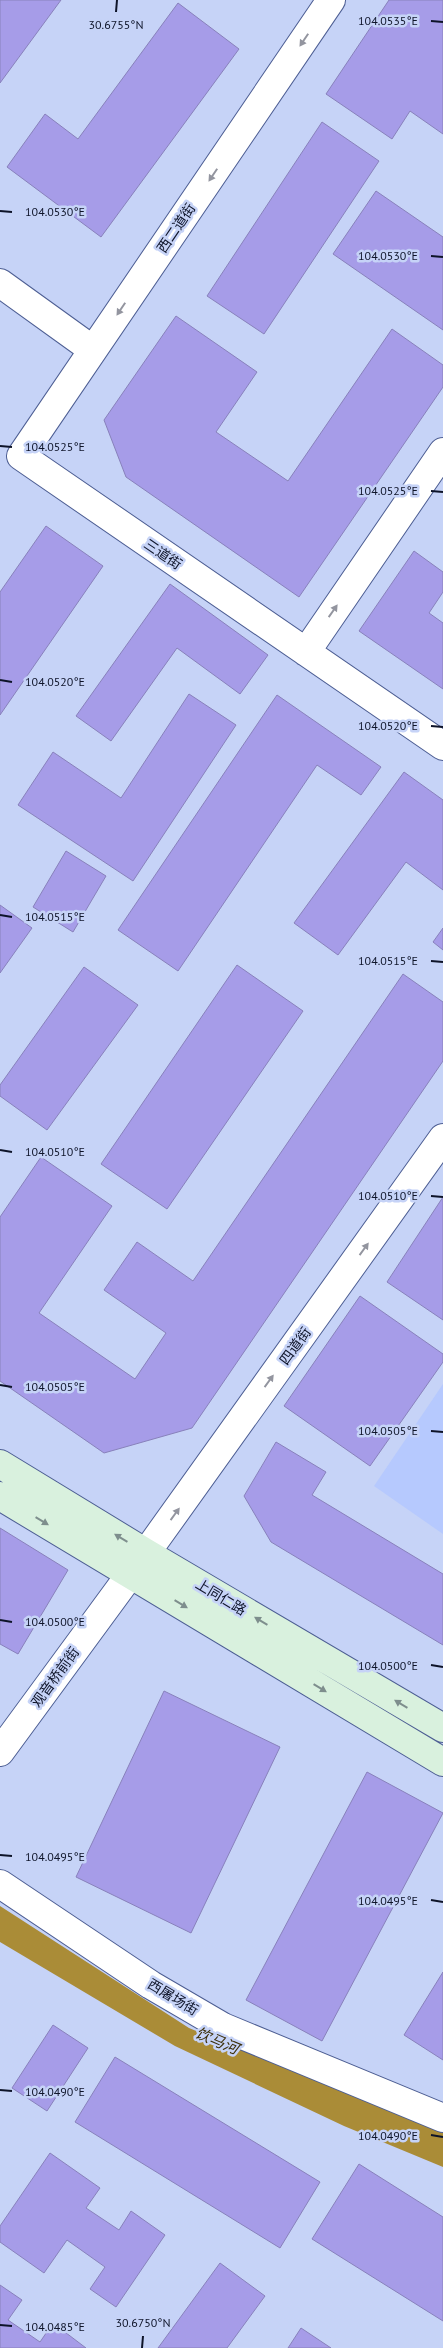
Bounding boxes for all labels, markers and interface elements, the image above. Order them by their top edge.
text: 104.0535°E [358,13,418,28]
text: 30.6755°N [89,17,143,32]
one-way arrow [299,34,309,47]
one-way arrow [208,168,217,181]
street label: 西二道街 [153,200,199,256]
text: 104.0530°E [25,204,85,219]
text: 104.0530°E [358,248,418,263]
one-way arrow [116,302,126,316]
text: 104.0525°E [25,439,85,454]
text: 104.0525°E [358,483,418,498]
street label: 三道街 [141,535,185,573]
one-way arrow [328,605,338,618]
text: 104.0520°E [25,674,85,689]
text: 104.0520°E [358,718,418,733]
text: 104.0515°E [25,909,85,924]
text: 104.0515°E [358,953,418,968]
text: 104.0510°E [25,1144,85,1159]
text: 104.0510°E [358,1188,418,1203]
one-way arrow [358,1243,369,1256]
street label: 四道街 [275,1324,315,1368]
one-way arrow [264,1375,274,1388]
text: 104.0505°E [25,1379,85,1394]
text: 104.0505°E [358,1423,418,1438]
one-way arrow [169,1508,180,1521]
one-way arrow [35,1516,48,1525]
one-way arrow [115,1534,128,1543]
street label: 上同仁路 [192,1575,250,1619]
one-way arrow [175,1600,188,1609]
text: 104.0500°E [25,1614,85,1629]
one-way arrow [254,1617,268,1626]
street label: 观音桥前街 [27,1643,83,1711]
text: 104.0500°E [358,1658,418,1673]
one-way arrow [314,1684,327,1693]
one-way arrow [394,1699,408,1708]
text: 104.0495°E [25,1849,85,1864]
text: 104.0495°E [358,1893,418,1908]
street label: 西屠场街 [144,1975,202,2019]
water label: 饮马河 [193,2023,244,2059]
text: 104.0490°E [25,2084,85,2099]
text: 104.0490°E [358,2128,418,2143]
text: 30.6750°N [116,2315,170,2330]
text: 104.0485°E [25,2319,85,2334]

